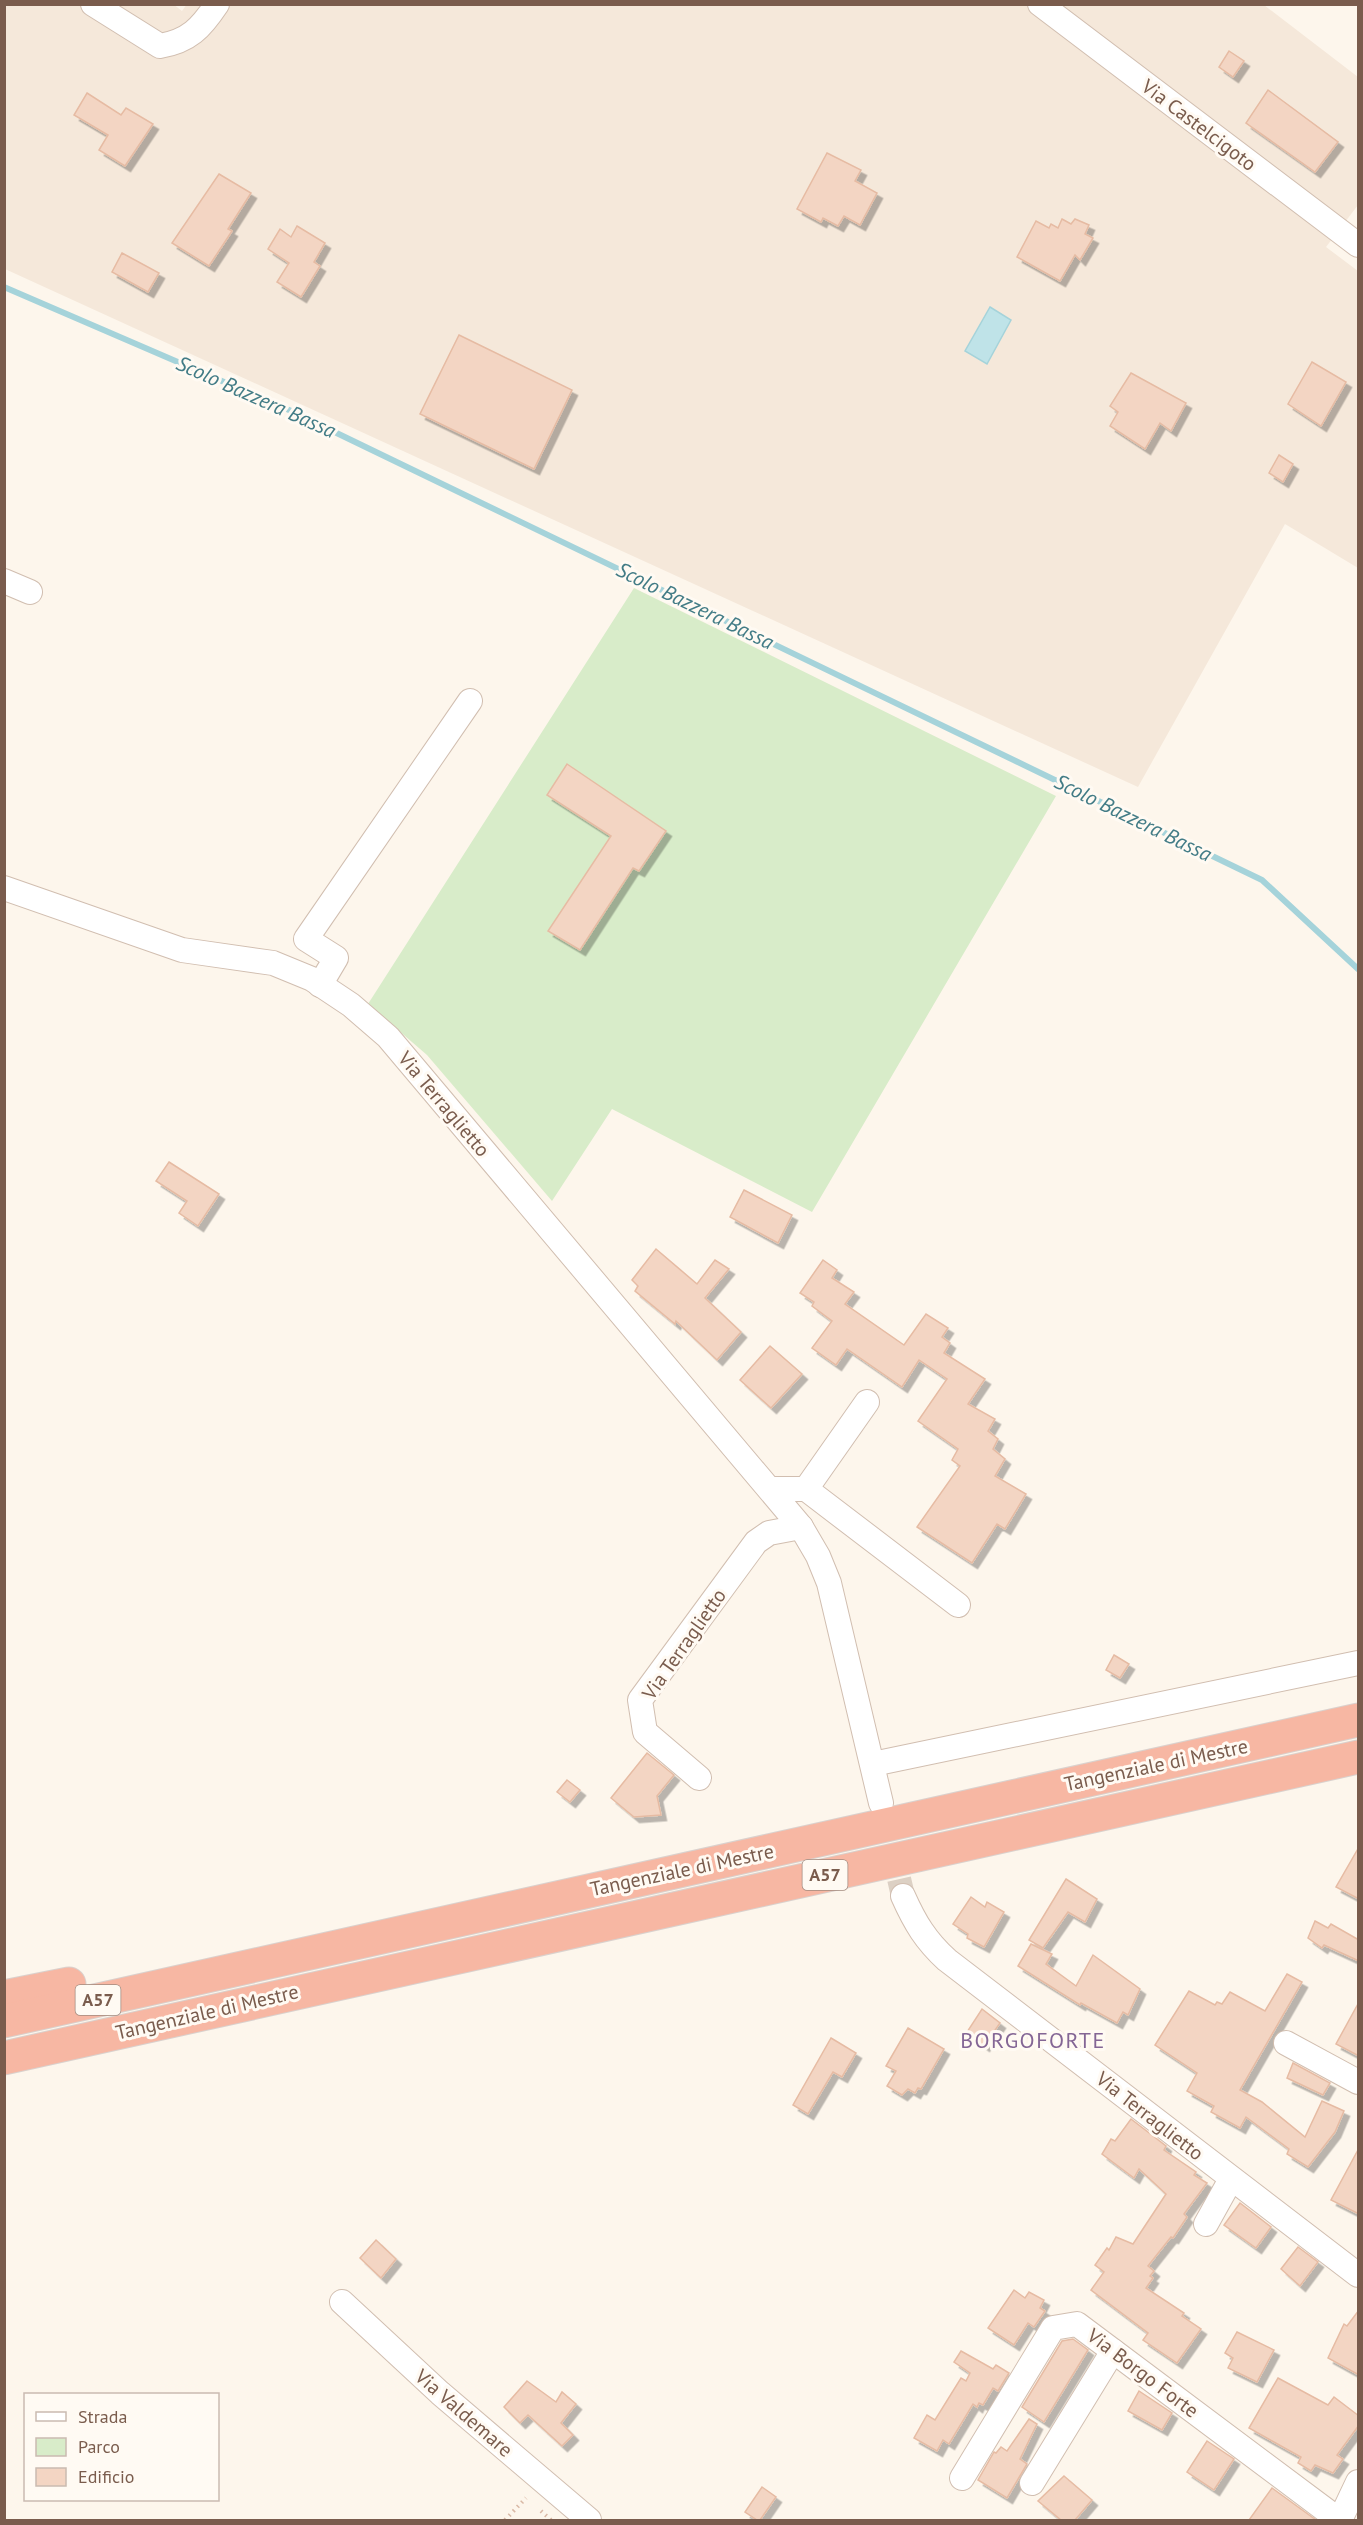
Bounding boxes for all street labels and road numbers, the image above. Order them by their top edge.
street label: Via Castelcigoto [1136,73,1262,177]
street label: Via Terraglietto [392,1045,496,1162]
street label: Via Terraglietto [636,1583,732,1705]
street label: Tangenziale di Mestre [1062,1733,1250,1797]
street label: Tangenziale di Mestre [588,1838,776,1902]
road number: A57 [802,1860,848,1890]
street label: Tangenziale di Mestre [113,1978,301,2046]
road number: A57 [76,1985,120,2015]
street label: Via Terraglietto [1090,2065,1209,2166]
street label: Via Borgo Forte [1081,2322,1204,2423]
street label: Via Valdemare [409,2363,518,2463]

